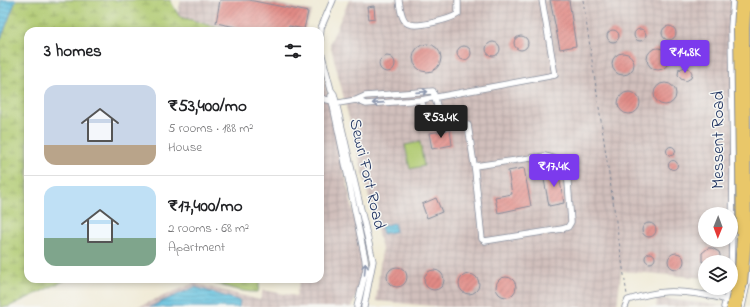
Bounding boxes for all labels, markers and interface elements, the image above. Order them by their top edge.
text: 3 homes [44,39,102,64]
icon: filters [282,40,304,62]
pin: ₹14.8K [652,40,718,74]
text: ₹14.8K [669,43,701,62]
one-way arrow [415,88,428,95]
street label: Messent Road [706,90,731,189]
text: ₹53,400/mo [168,94,247,119]
one-way arrow [372,99,385,107]
icon: home [76,101,124,149]
pin: ₹53.4K [408,105,474,139]
text: ₹53.4K [424,108,458,127]
street label: Sewri Fort Road [342,116,392,232]
text: 5 rooms · 188 m² [168,119,253,138]
text: House [168,138,202,157]
pin: ₹17.4K [521,154,587,188]
text: ₹17.4K [538,157,570,176]
text: ₹17,400/mo [168,194,243,219]
icon: home [76,202,124,250]
north arrow [698,207,738,247]
map controls [698,207,738,295]
text: 2 rooms · 68 m² [168,219,249,238]
text: Apartment [168,238,225,257]
button: layers [698,255,738,295]
one-way arrow [361,263,369,276]

